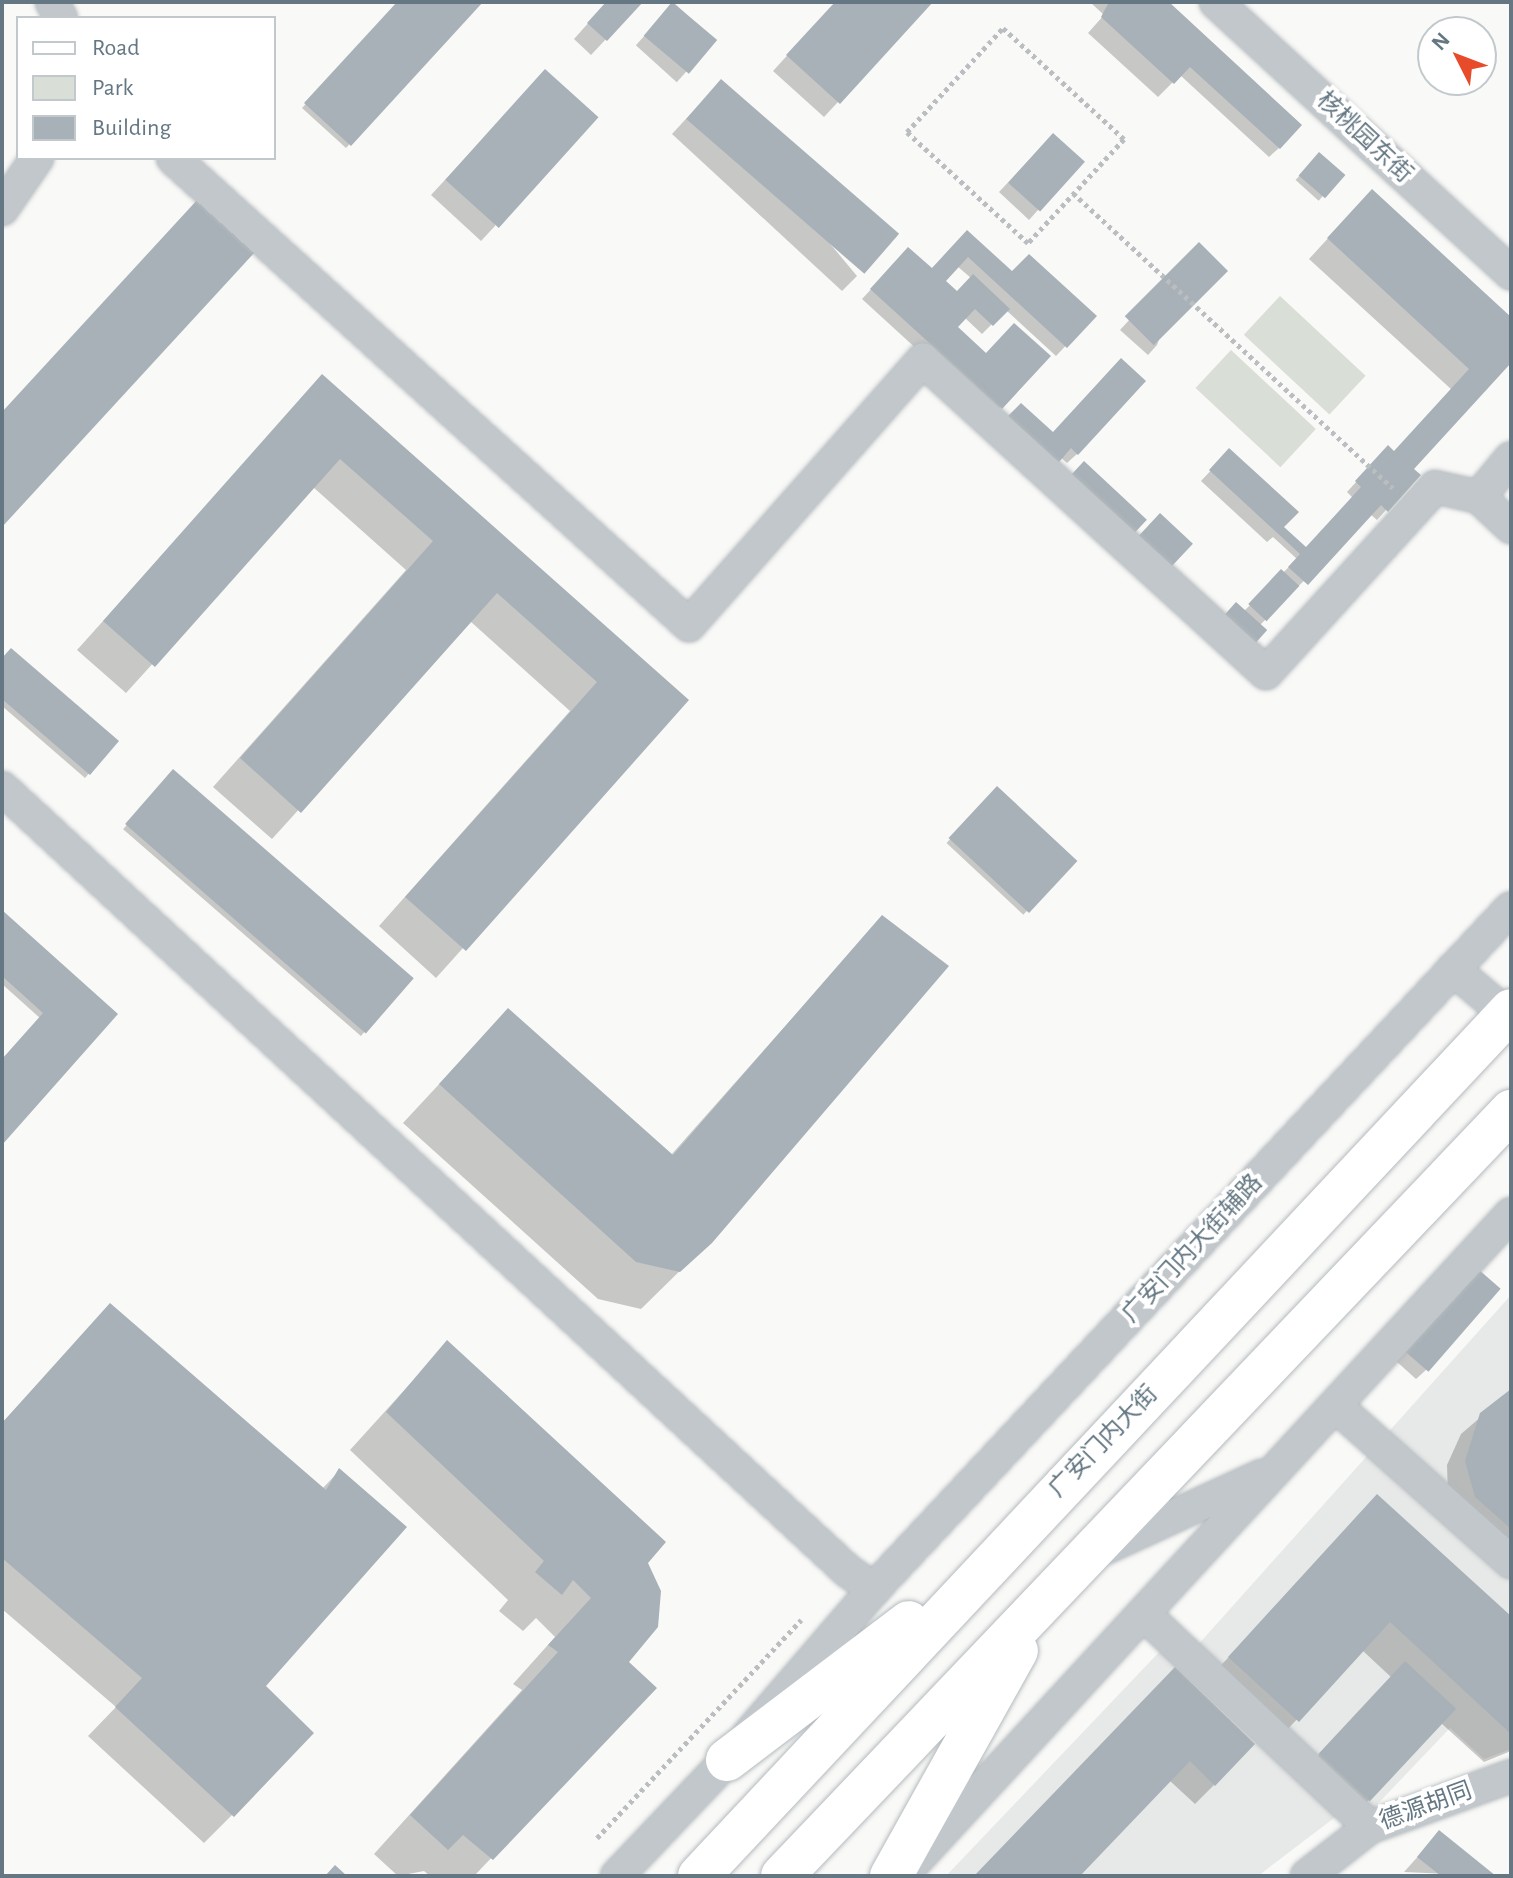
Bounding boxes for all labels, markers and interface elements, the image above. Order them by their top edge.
legend [16,16,276,160]
north arrow [1417,16,1497,96]
text: N [1427,28,1454,54]
text: Road [92,36,140,60]
text: Park [92,76,133,100]
street label: 核桃园东街 [1310,87,1418,189]
text: Building [92,116,171,140]
street label: 广安门内大街辅路 [1117,1169,1269,1329]
street label: 广安门内大街 [1044,1380,1164,1504]
street label: 德源胡同 [1376,1777,1476,1837]

